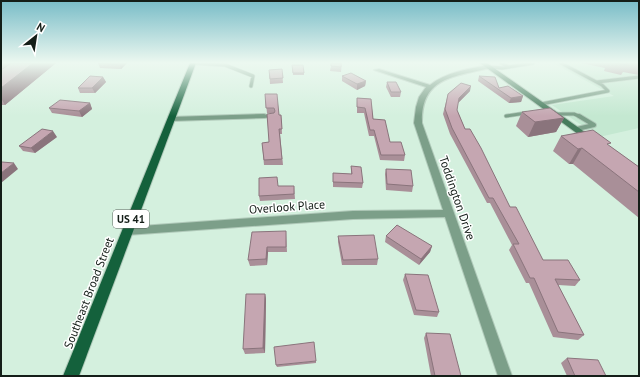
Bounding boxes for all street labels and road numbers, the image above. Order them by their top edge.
street label: Toddington Drive [436,154,479,242]
street label: Overlook Place [248,196,325,217]
road number: US 41 [113,210,149,228]
street label: Southeast Broad Street [60,235,117,351]

